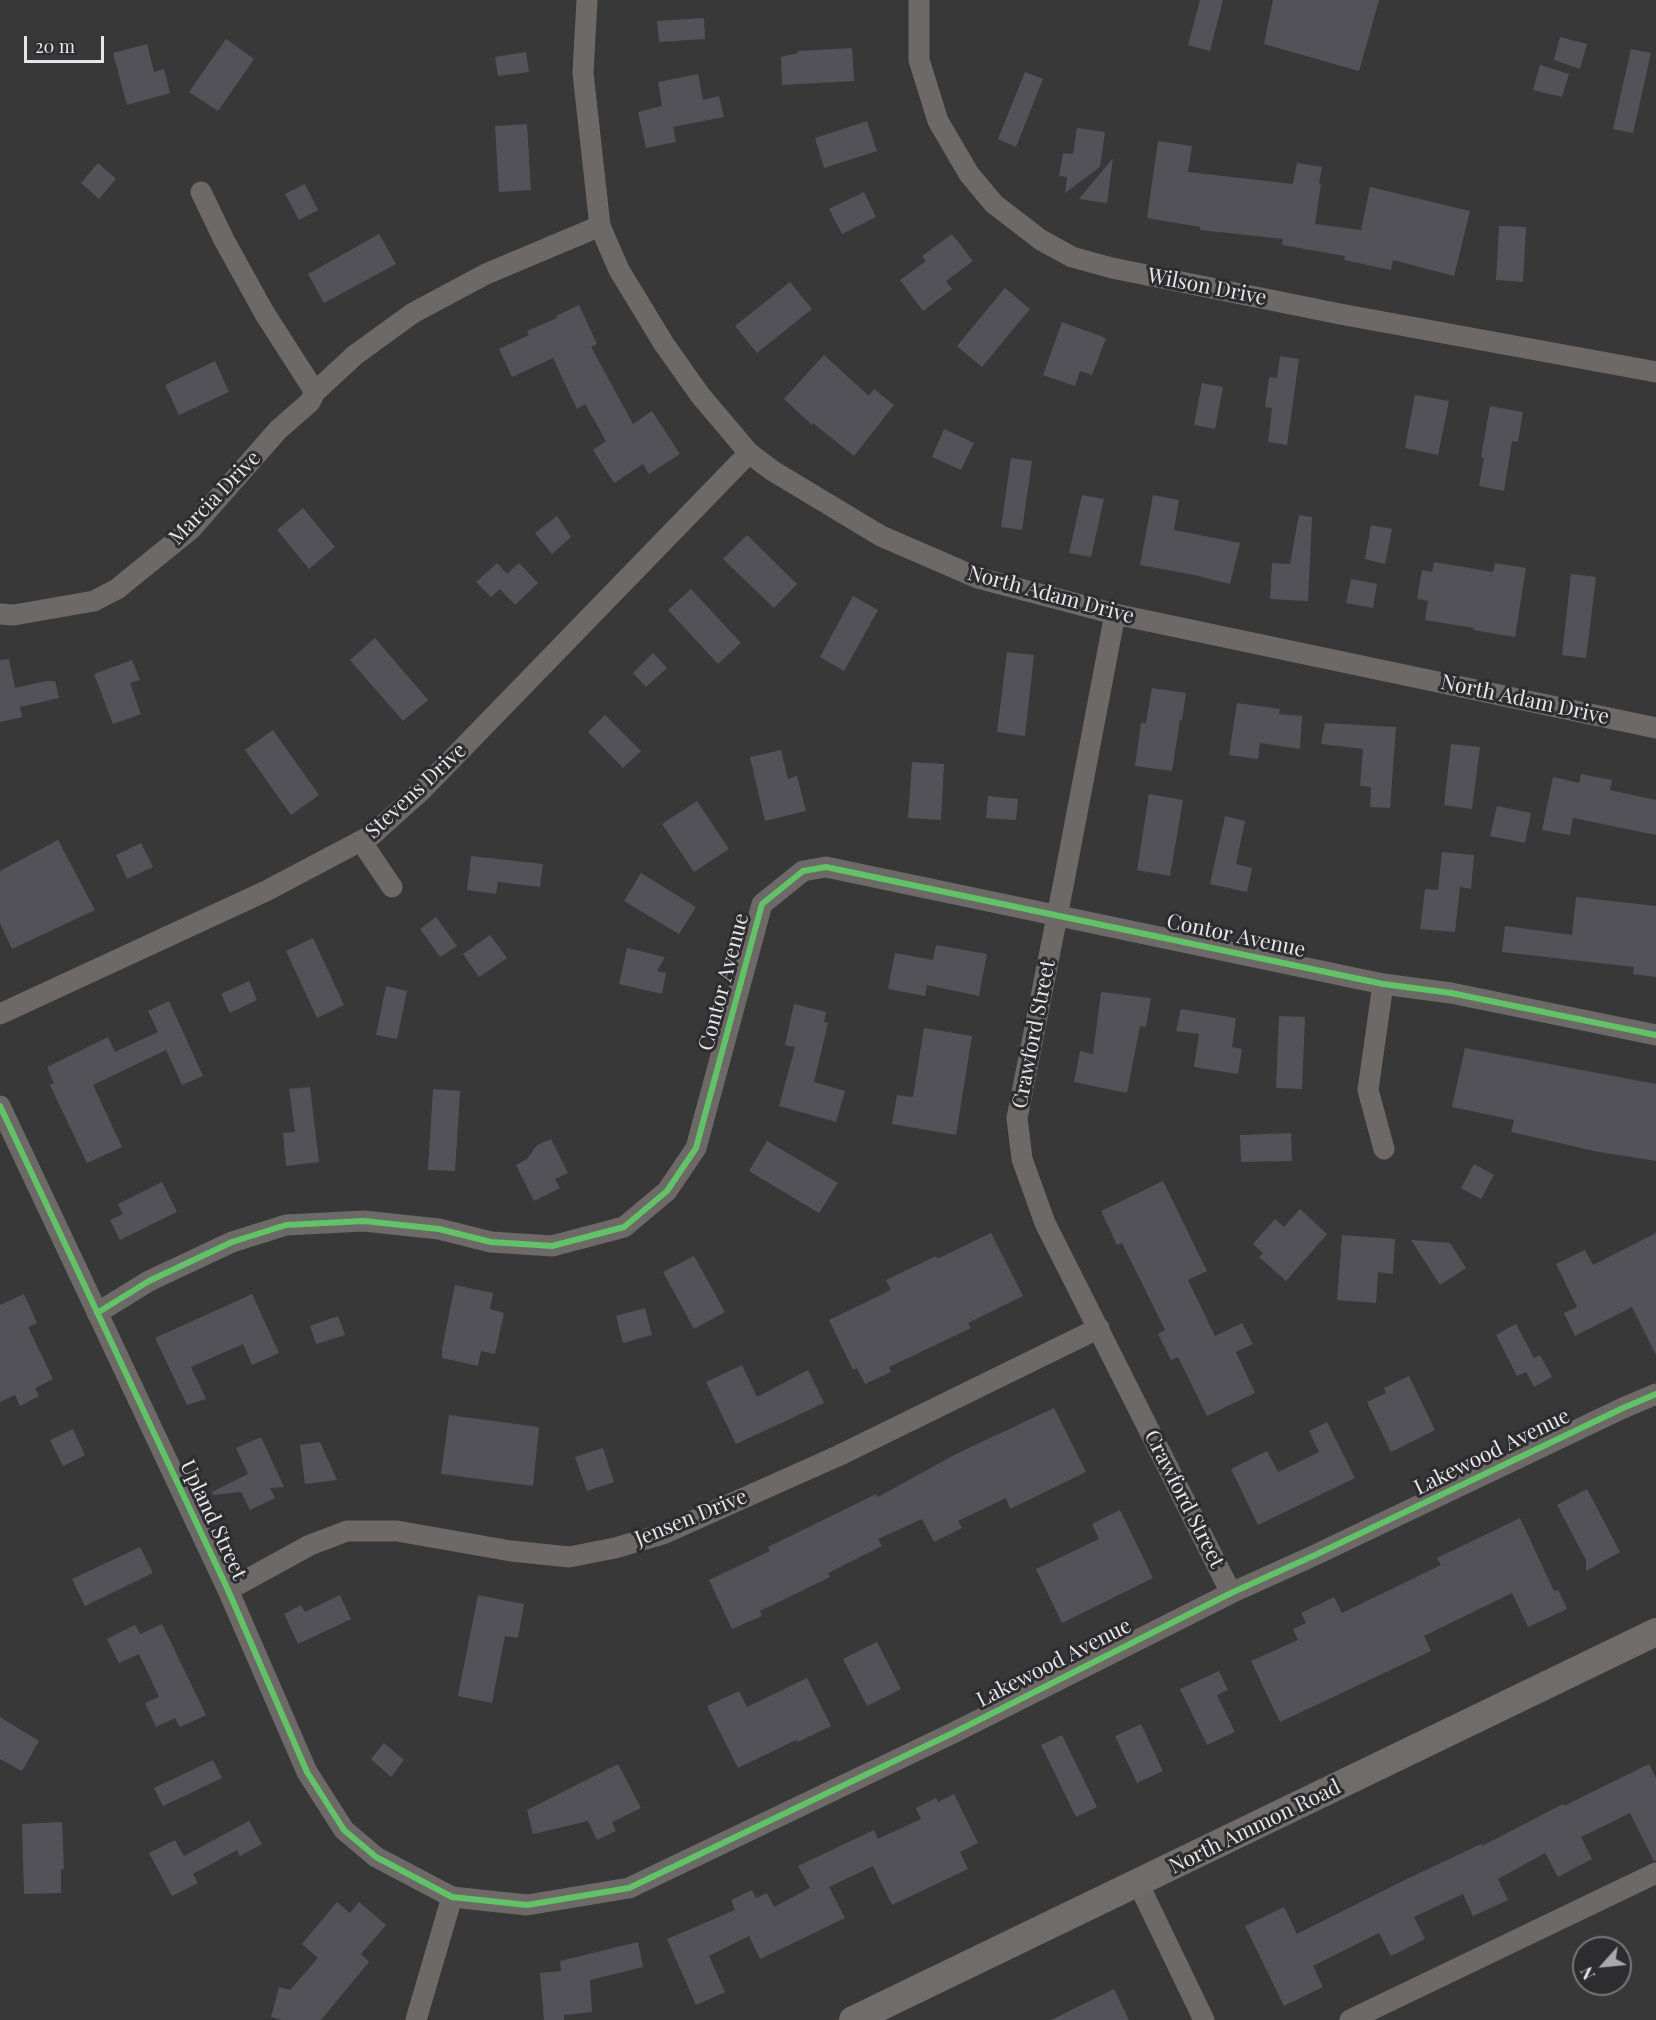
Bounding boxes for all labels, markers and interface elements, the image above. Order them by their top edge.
scale bar [27,24,106,62]
text: 20 m [35,34,75,58]
street label: Wilson Drive [1145,263,1269,311]
street label: Marcia Drive [164,446,266,550]
street label: North Adam Drive [965,561,1137,629]
street label: North Adam Drive [1439,670,1611,730]
street label: Stevens Drive [360,738,472,844]
street label: Contor Avenue [1164,909,1308,963]
street label: Contor Avenue [694,910,754,1054]
street label: Crawford Street [1007,957,1061,1111]
street label: Lakewood Avenue [1410,1403,1574,1501]
street label: Crawford Street [1138,1426,1230,1572]
street label: Upland Street [174,1456,252,1584]
street label: Jensen Drive [631,1484,751,1552]
street label: Lakewood Avenue [973,1613,1135,1713]
street label: North Ammon Road [1165,1774,1345,1880]
north arrow [1572,1936,1632,1996]
text: N [1575,1964,1599,1983]

